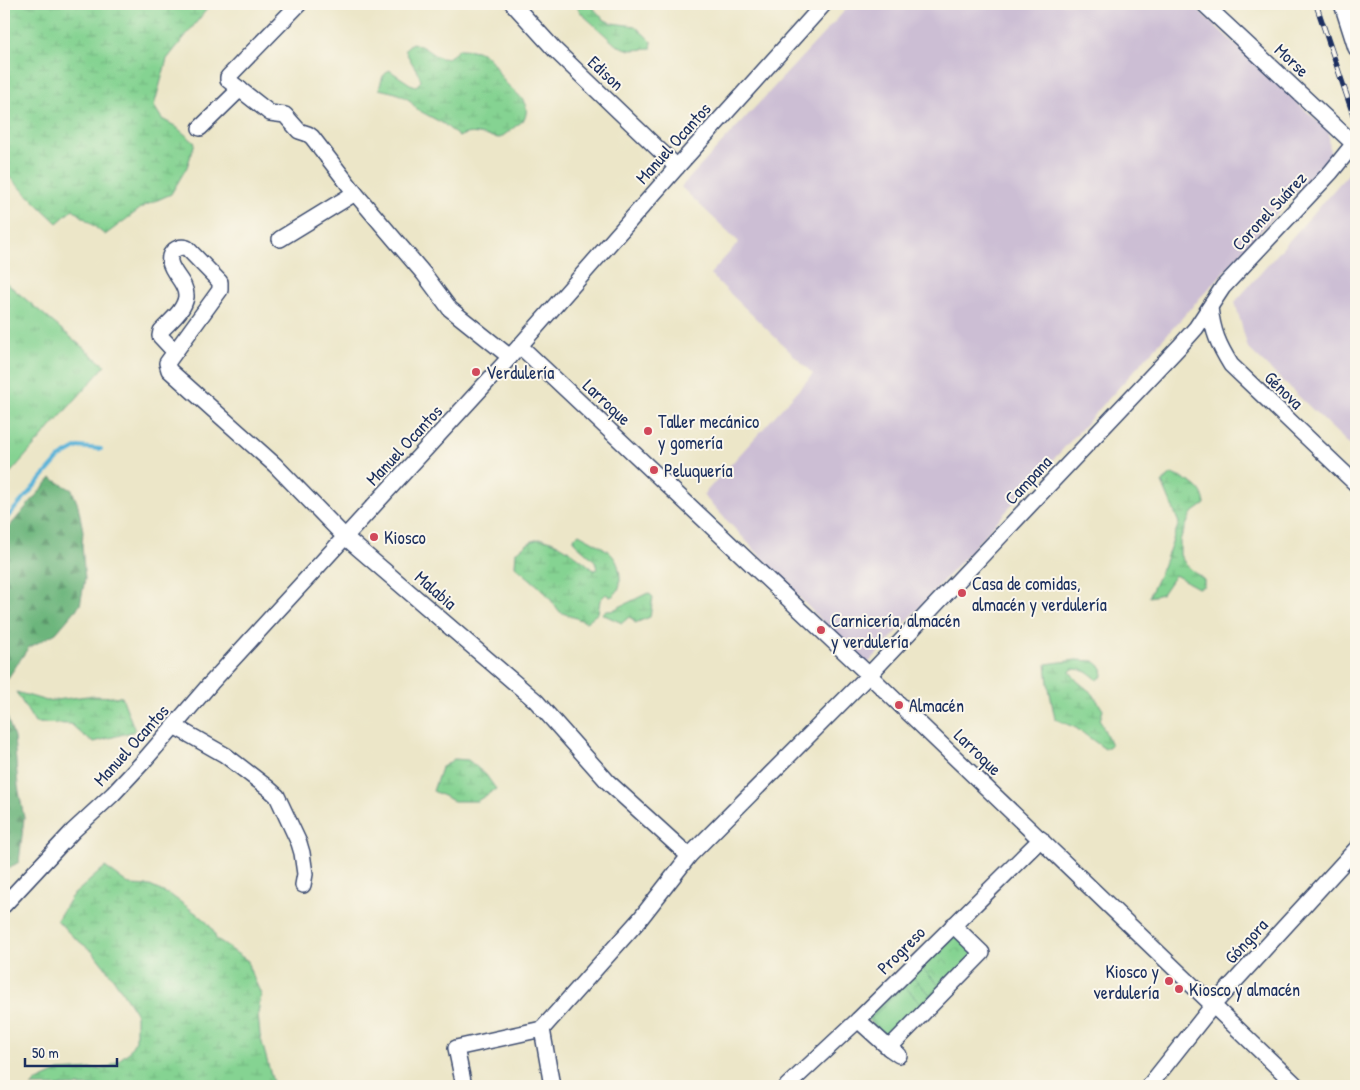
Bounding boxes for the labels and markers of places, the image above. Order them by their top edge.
place label: Verdulería [486,360,554,385]
marker: Verdulería [470,366,482,378]
place label: Taller mecánico y gomería [658,409,759,455]
marker: Taller mecánico y gomería [642,425,654,437]
place label: Peluquería [664,458,733,483]
marker: Peluquería [648,464,660,476]
place label: Kiosco [384,525,426,550]
marker: Kiosco [368,531,380,543]
place label: Casa de comidas, almacén y verdulería [972,571,1107,617]
marker: Casa de comidas, almacén y verdulería [956,587,968,599]
place label: Carnicería, almacén y verdulería [831,608,960,654]
marker: Carnicería, almacén y verdulería [815,624,827,636]
place label: Almacén [909,693,964,718]
marker: Almacén [893,699,905,711]
place label: Kiosco y verdulería [1094,959,1159,1005]
marker: Kiosco y verdulería [1163,975,1175,987]
place label: Kiosco y almacén [1189,977,1300,1002]
marker: Kiosco y almacén [1173,983,1185,995]

